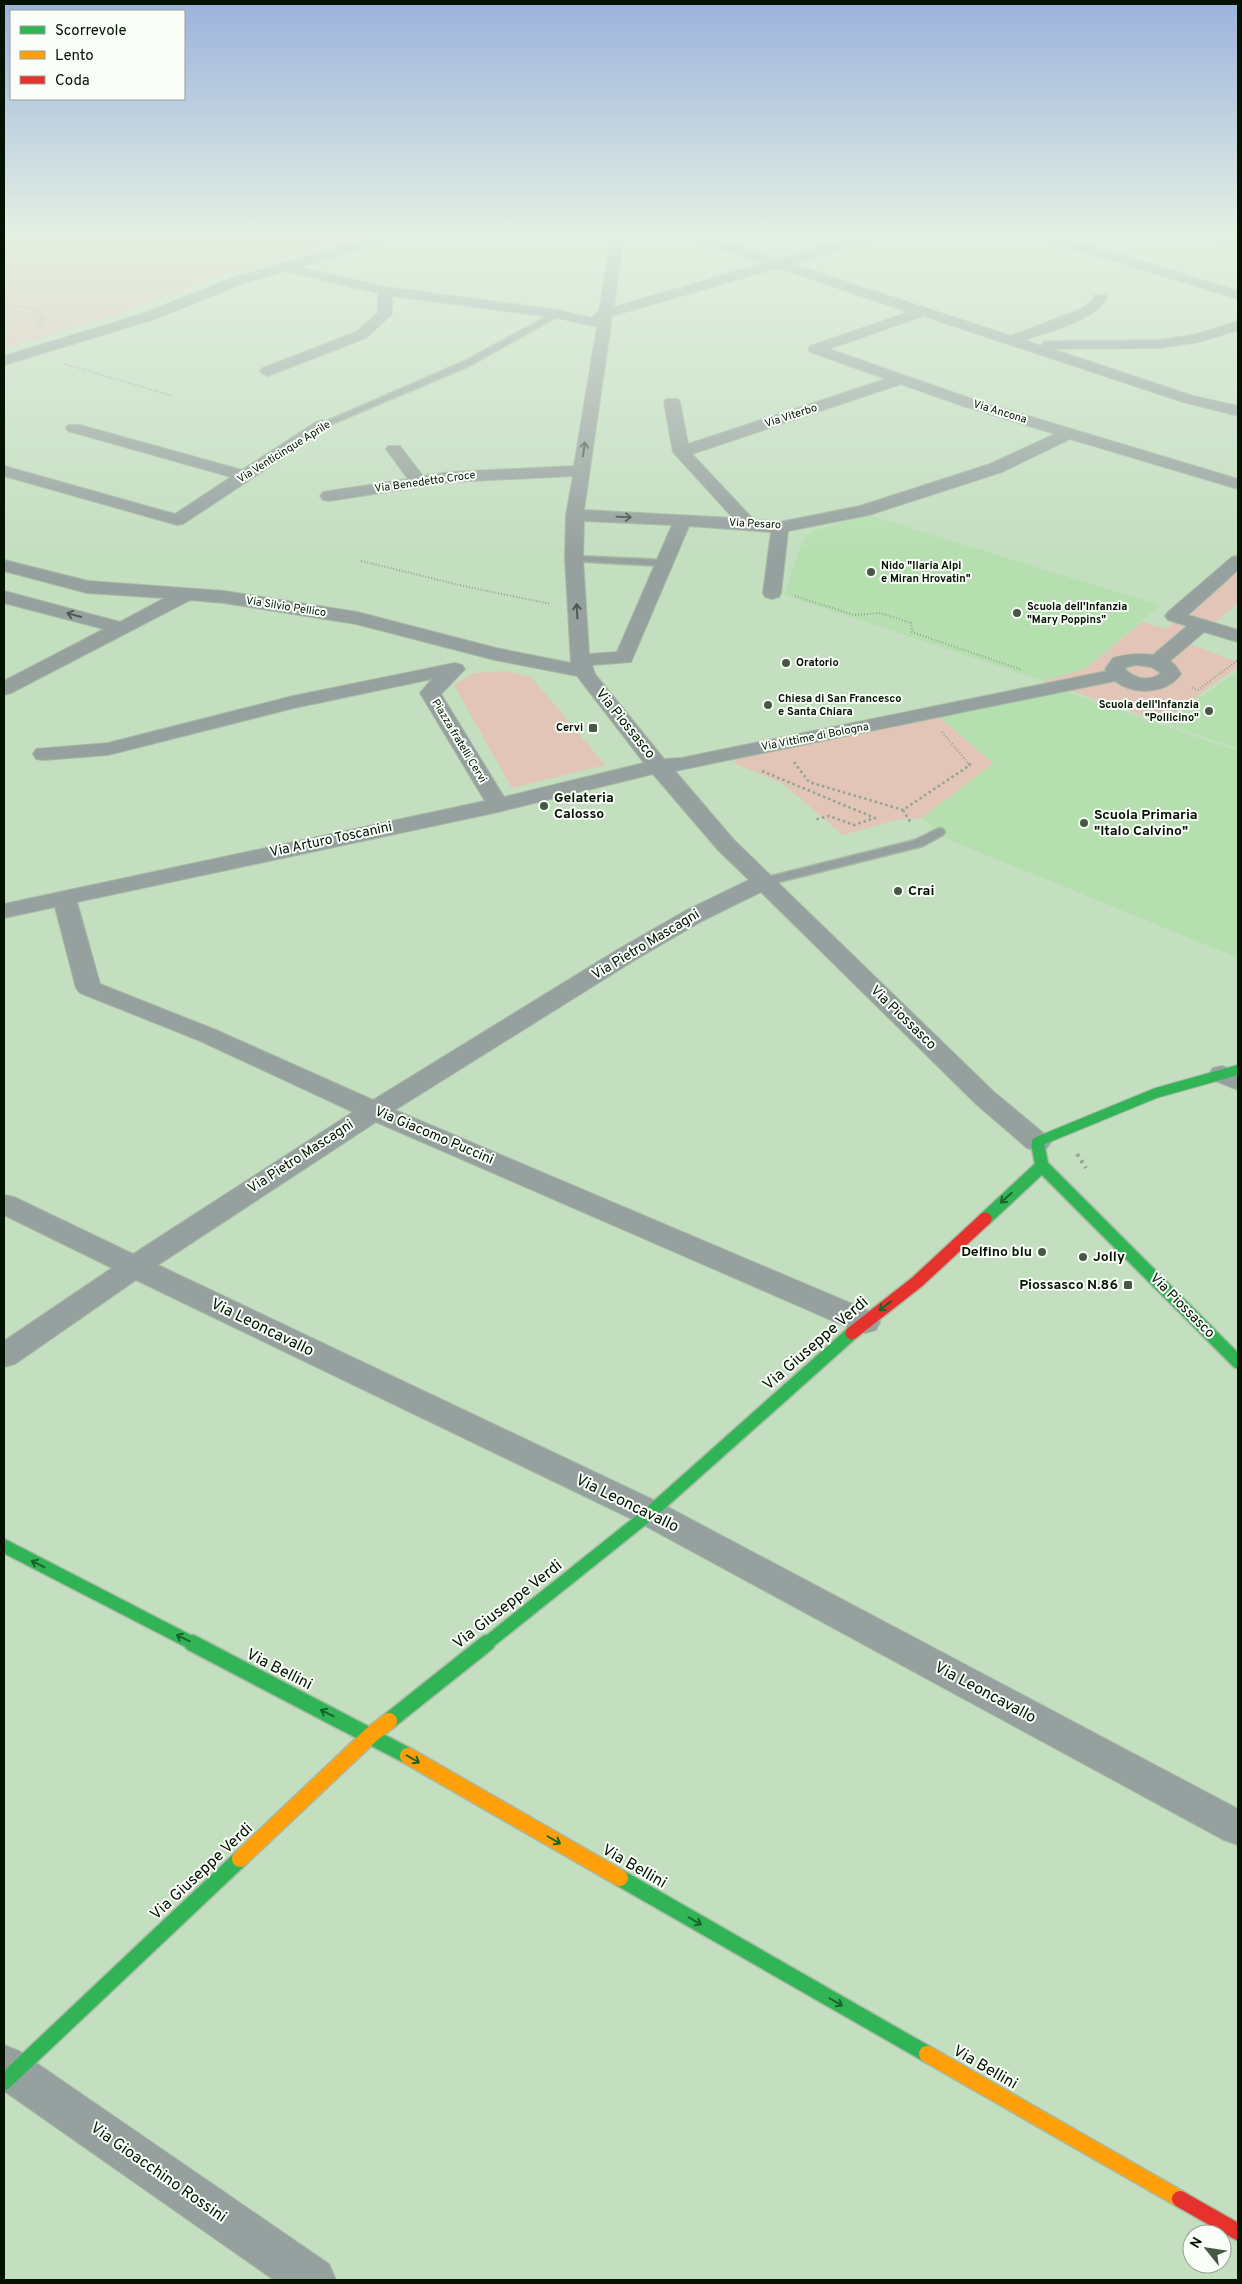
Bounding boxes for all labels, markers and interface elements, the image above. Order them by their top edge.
legend [10,10,185,100]
text: Scorrevole [55,22,127,41]
text: Lento [55,47,94,66]
text: Coda [55,72,90,91]
street label: Via Ancona [971,397,1029,427]
street label: Via Viterbo [763,401,819,431]
street label: Via Venticinque Aprile [235,418,333,486]
one-way arrow [579,442,589,458]
street label: Via Benedetto Croce [374,468,476,496]
one-way arrow [615,513,631,522]
street label: Via Pesaro [729,516,781,532]
place label: Nido "Ilaria Alpi e Miran Hrovatin" [881,559,971,586]
marker: Nido "Ilaria Alpi e Miran Hrovatin" [865,566,877,578]
street label: Via Silvio Pellico [245,594,327,620]
place label: Scuola dell'Infanzia "Mary Poppins" [1027,600,1127,627]
one-way arrow [573,603,582,619]
marker: Scuola dell'Infanzia "Mary Poppins" [1011,607,1023,619]
one-way arrow [67,610,83,620]
place label: Oratorio [796,656,839,670]
marker: Oratorio [780,657,792,669]
street label: Via Piossasco [592,686,658,763]
place label: Chiesa di San Francesco e Santa Chiara [778,692,901,719]
street label: Piazza fratelli Cervi [428,696,490,786]
place label: Scuola dell'Infanzia "Pollicino" [1099,698,1199,725]
marker: Chiesa di San Francesco e Santa Chiara [762,699,774,711]
marker: Scuola dell'Infanzia "Pollicino" [1203,705,1215,717]
street label: Via Vittime di Bologna [760,720,870,754]
place label: Cervi [556,721,583,735]
marker: Cervi [587,722,599,734]
place label: Gelateria Calosso [554,790,614,823]
marker: Gelateria Calosso [538,800,550,812]
place label: Scuola Primaria "Italo Calvino" [1094,807,1198,840]
marker: Scuola Primaria "Italo Calvino" [1078,817,1090,829]
street label: Via Arturo Toscanini [268,819,394,861]
place label: Crai [908,883,934,900]
marker: Crai [892,885,904,897]
street label: Via Pietro Mascagni [589,906,703,984]
street label: Via Piossasco [866,982,940,1054]
street label: Via Giacomo Puccini [372,1103,496,1169]
street label: Via Pietro Mascagni [245,1117,357,1197]
one-way arrow [1000,1192,1013,1204]
place label: Delfino blu [961,1244,1032,1261]
marker: Delfino blu [1036,1246,1048,1258]
place label: Jolly [1093,1249,1125,1266]
marker: Jolly [1077,1251,1089,1263]
street label: Via Piossasco [1146,1270,1218,1342]
place label: Piossasco N.86 [1019,1277,1118,1294]
marker: Piossasco N.86 [1122,1279,1134,1291]
street label: Via Giuseppe Verdi [759,1293,873,1395]
street label: Via Leoncavallo [207,1294,317,1362]
one-way arrow [879,1301,892,1312]
street label: Via Leoncavallo [572,1470,682,1538]
street label: Via Giuseppe Verdi [449,1556,567,1654]
one-way arrow [31,1559,46,1569]
one-way arrow [176,1633,191,1642]
street label: Via Bellini [243,1645,315,1695]
street label: Via Leoncavallo [931,1658,1039,1728]
one-way arrow [320,1708,335,1717]
one-way arrow [405,1755,419,1765]
street label: Via Giuseppe Verdi [146,1819,258,1925]
one-way arrow [546,1835,561,1845]
street label: Via Bellini [598,1840,670,1894]
one-way arrow [687,1916,701,1926]
one-way arrow [828,1997,842,2007]
street label: Via Bellini [949,2041,1021,2095]
street label: Via Gioacchino Rossini [86,2118,230,2228]
north arrow [1182,2224,1232,2274]
text: N [1187,2235,1207,2252]

